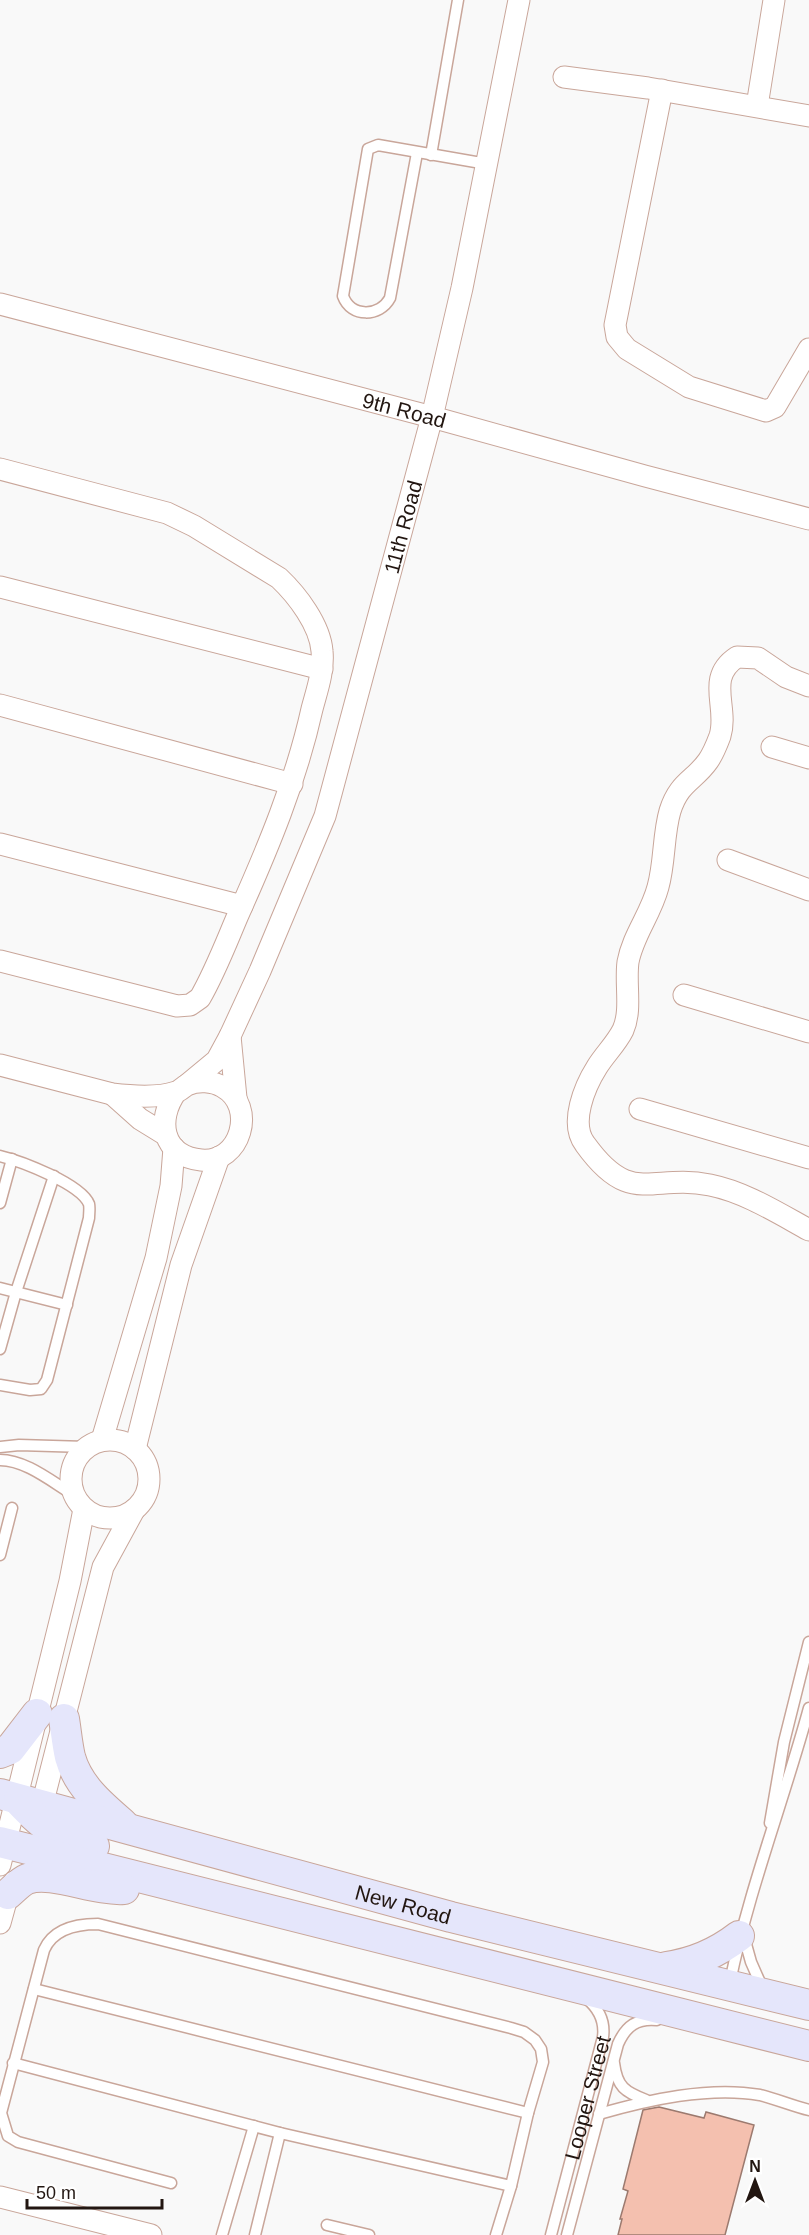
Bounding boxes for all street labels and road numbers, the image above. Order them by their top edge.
street label: 9th Road [360,388,449,432]
street label: 11th Road [379,478,426,576]
street label: New Road [353,1880,454,1928]
street label: Looper Street [560,2033,614,2162]

